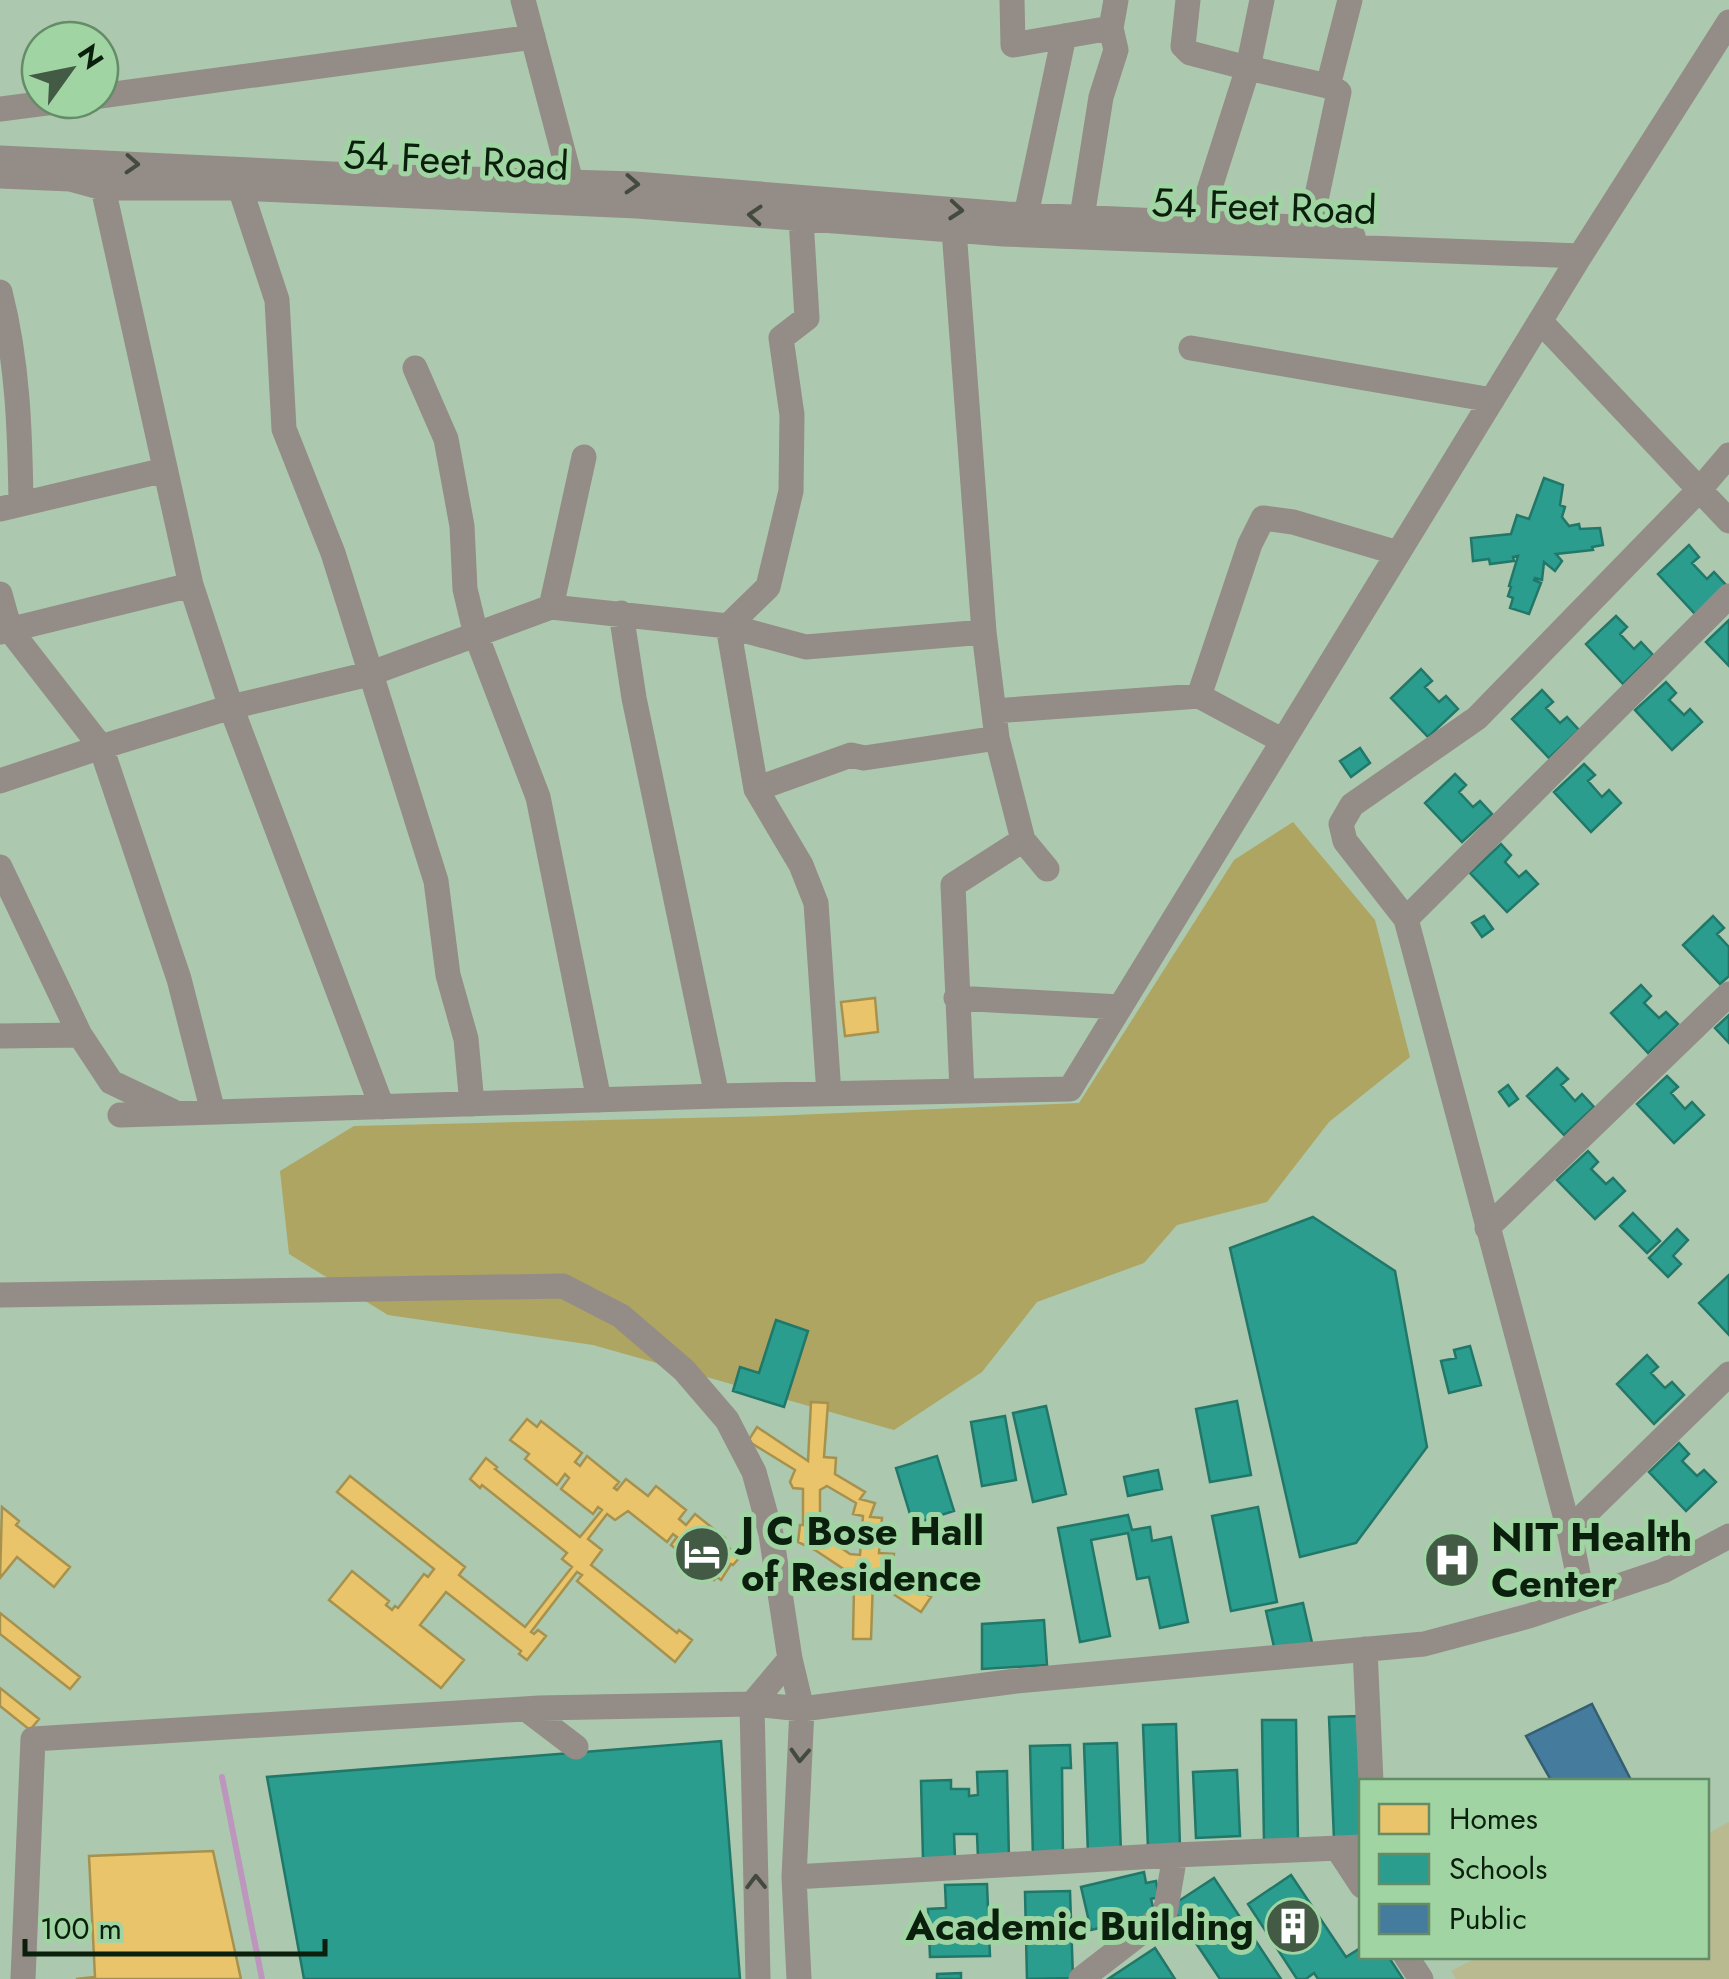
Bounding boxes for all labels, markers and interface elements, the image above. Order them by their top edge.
north arrow [20,20,120,120]
text: N [67,36,114,77]
street label: 54 Feet Road [342,125,570,195]
one-way arrow [125,153,141,174]
one-way arrow [624,173,640,194]
street label: 54 Feet Road [1150,173,1378,239]
one-way arrow [948,198,964,220]
one-way arrow [747,205,763,227]
place label: J C Bose Hall of Residence [734,1502,984,1606]
place label: NIT Health Center [1491,1508,1692,1612]
hotel icon: J C Bose Hall of Residence [672,1524,732,1584]
hospital icon: NIT Health Center [1422,1530,1482,1590]
one-way arrow [790,1747,811,1763]
legend [1359,1779,1709,1959]
text: Homes [1449,1797,1538,1840]
text: Schools [1449,1847,1547,1890]
one-way arrow [746,1873,767,1889]
scale bar [25,1894,325,1956]
building icon: Academic Building [1263,1896,1323,1956]
place label: Academic Building [905,1897,1254,1955]
text: Public [1449,1897,1527,1940]
text: 100 m [40,1907,122,1950]

